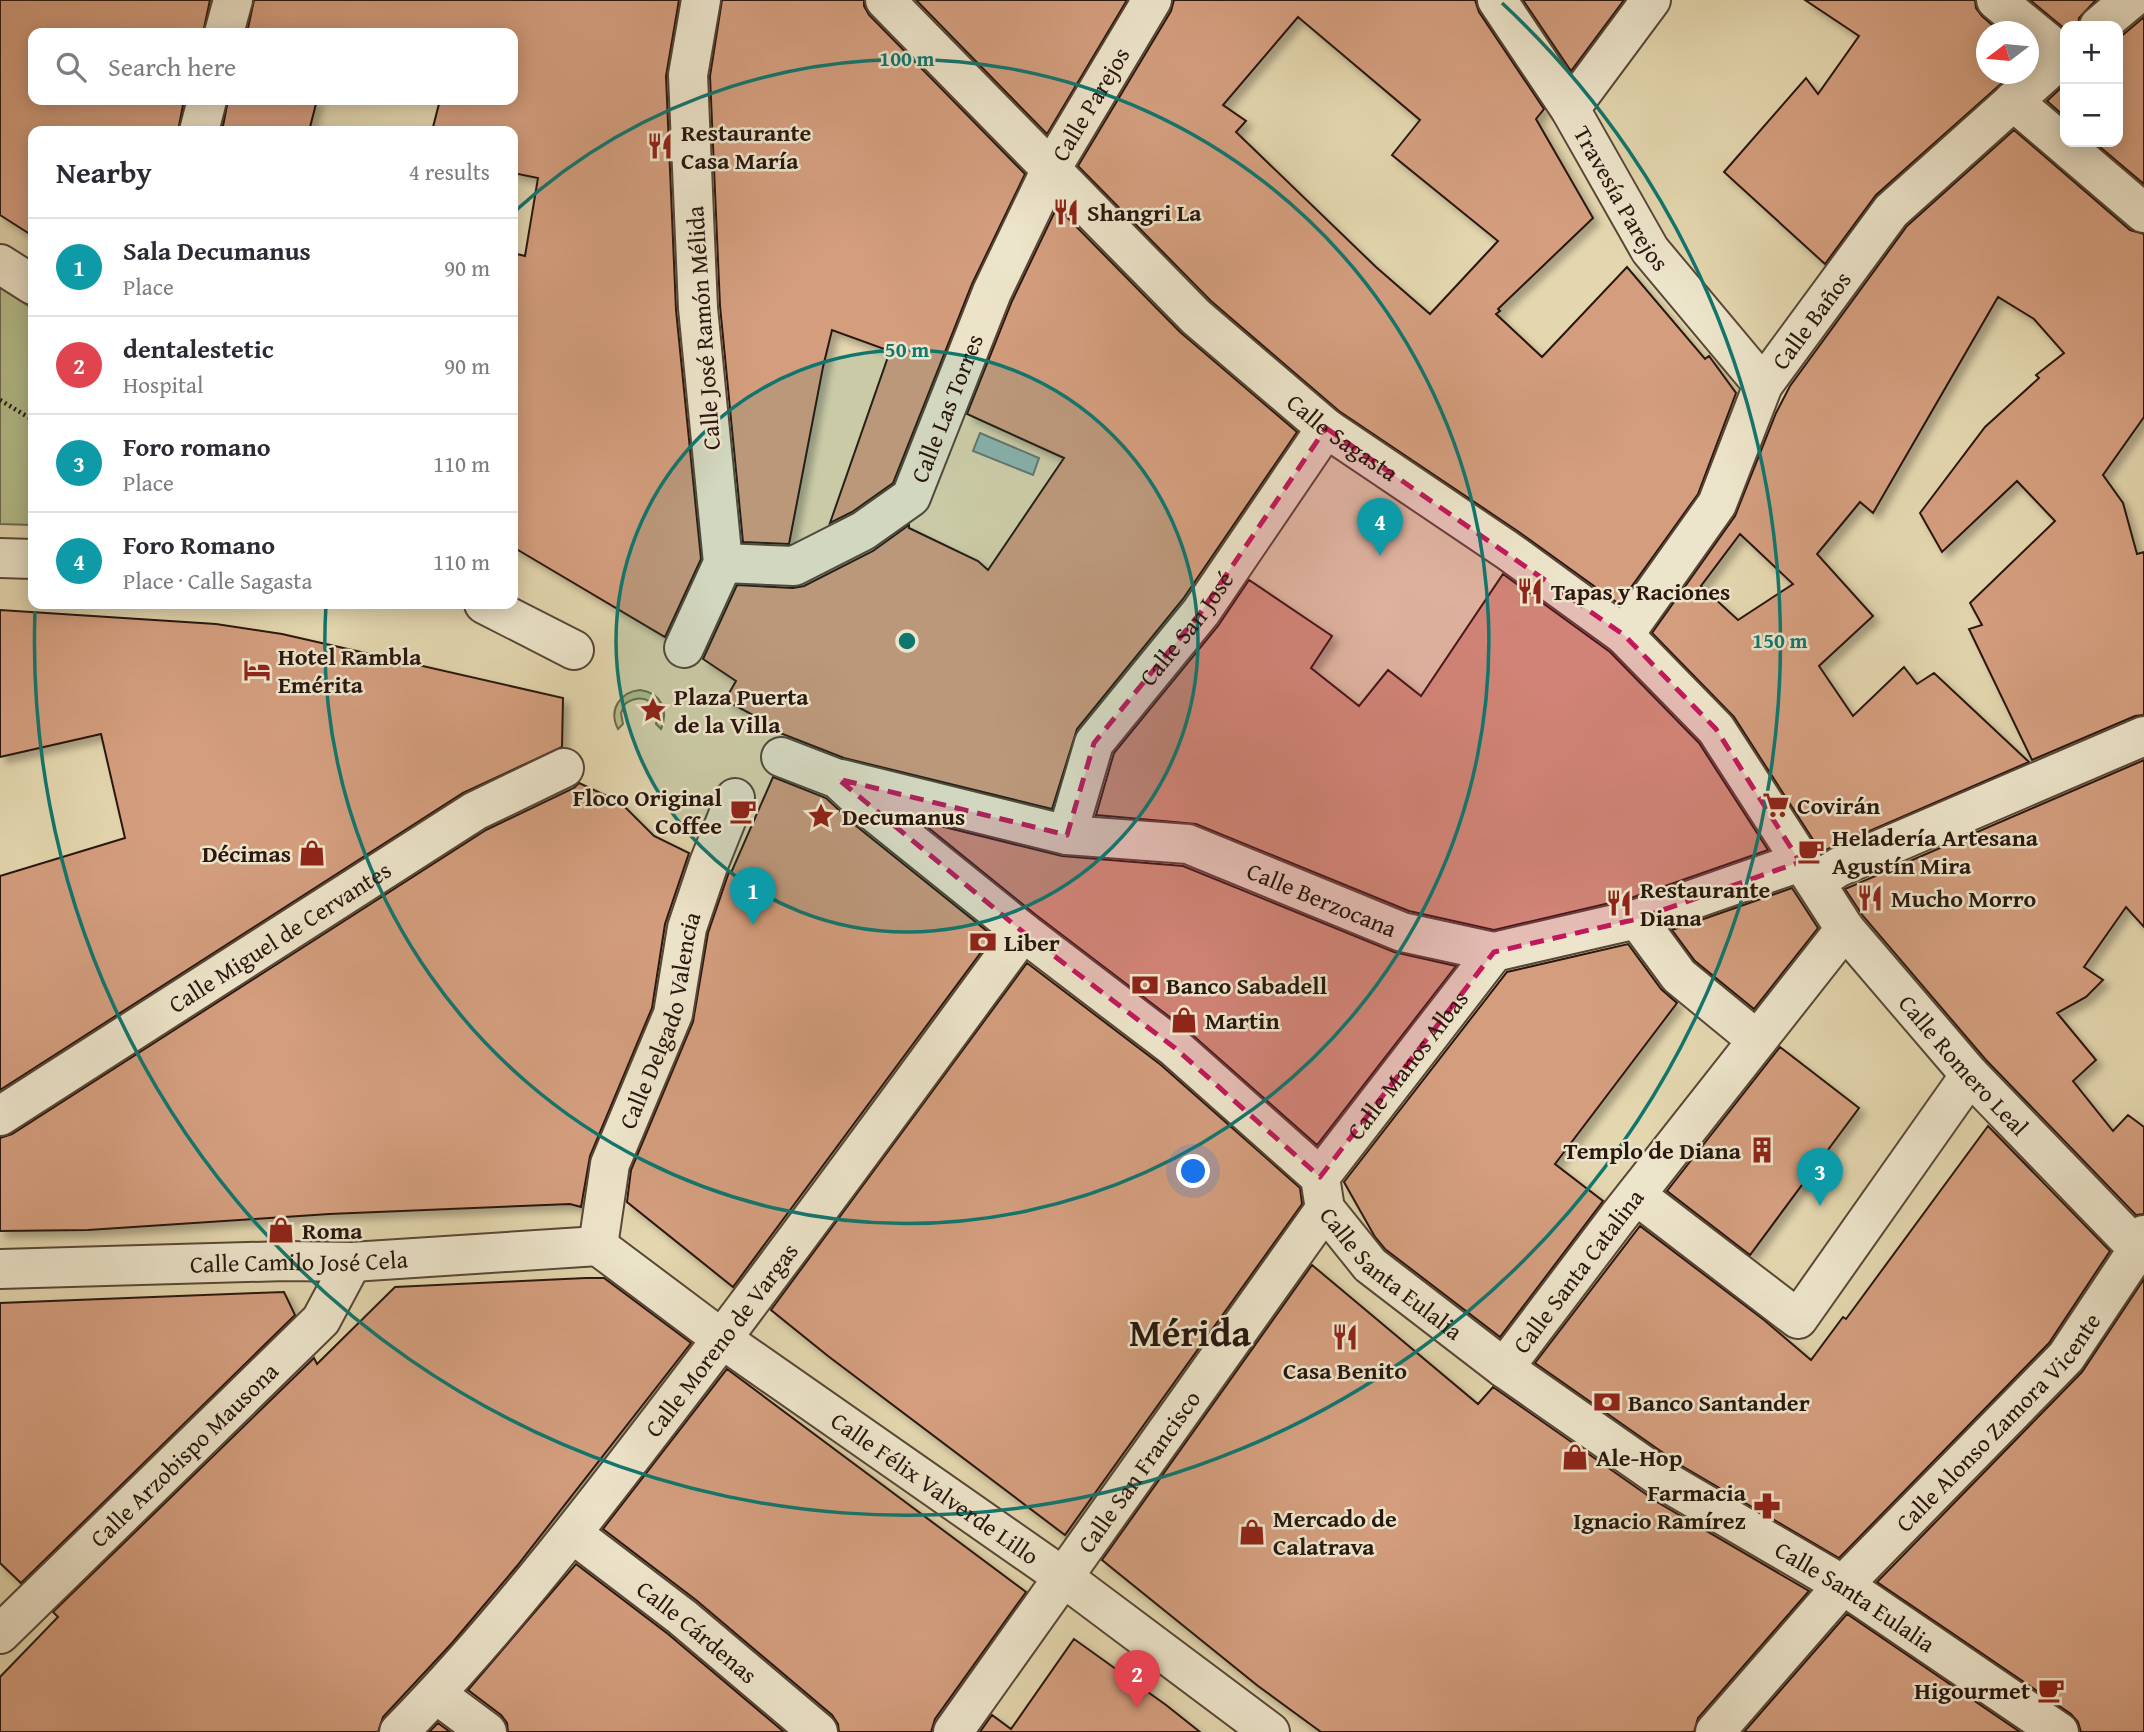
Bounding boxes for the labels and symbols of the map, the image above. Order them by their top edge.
north arrow [1976,21,2039,84]
street label: Calle Parejos [1042,40,1138,168]
text: 100 m [879,43,935,74]
place label: Restaurante Casa María [681,115,811,178]
street label: Travesía Parejos [1565,119,1678,278]
restaurant icon: Restaurante Casa María [645,131,675,161]
place label: Shangri La [1087,195,1202,230]
restaurant icon: Shangri La [1051,197,1081,227]
street label: Calle José Ramón Mélida [677,204,729,451]
street label: Calle Baños [1763,263,1859,376]
street label: Calle Las Torres [901,328,991,488]
text: 50 m [885,334,929,365]
street label: Calle Sagasta [1280,385,1406,490]
pin: 4 [1357,498,1403,556]
street label: Calle San José [1130,564,1242,693]
place label: Tapas y Raciones [1551,574,1730,609]
restaurant icon: Tapas y Raciones [1515,576,1545,606]
text: 150 m [1752,625,1808,656]
centre of rings [895,629,919,653]
place label: Hotel Rambla Emérita [278,639,422,702]
hotel icon: Hotel Rambla Emérita [242,655,272,685]
place label: Plaza Puerta de la Villa [674,679,809,742]
place icon: Plaza Puerta de la Villa [638,695,668,725]
place label: Floco Original Coffee [573,780,723,843]
place label: Covirán [1797,788,1880,823]
supermarket icon: Covirán [1761,790,1791,820]
cafe icon: Floco Original Coffee [728,796,758,826]
place label: Decumanus [842,799,965,834]
place icon: Decumanus [806,801,836,831]
place label: Heladería Artesana Agustín Mira [1832,820,2039,883]
place label: Décimas [202,836,291,871]
cafe icon: Heladería Artesana Agustín Mira [1796,836,1826,866]
shop icon: Décimas [297,838,327,868]
street label: Calle Miguel de Cervantes [161,852,398,1021]
street label: Calle Berzocana [1242,853,1403,946]
pin: 1 [730,867,776,925]
place label: Restaurante Diana [1640,872,1770,935]
place label: Mucho Morro [1891,881,2036,916]
restaurant icon: Mucho Morro [1855,883,1885,913]
restaurant icon: Restaurante Diana [1604,888,1634,918]
street label: Calle Delgado Valencia [609,906,709,1134]
place label: Liber [1004,925,1060,960]
bank icon: Liber [968,927,998,957]
place label: Banco Sabadell [1166,968,1328,1003]
bank icon: Banco Sabadell [1130,970,1160,1000]
street label: Calle Manos Albas [1338,983,1476,1147]
street label: Calle Romero Leal [1891,987,2037,1144]
place label: Martin [1205,1003,1280,1038]
shop icon: Martin [1169,1005,1199,1035]
place label: Templo de Diana [1564,1133,1742,1168]
building icon: Templo de Diana [1747,1135,1777,1165]
pin: 3 [1797,1148,1843,1206]
your location [1176,1154,1210,1188]
street label: Calle Santa Catalina [1504,1181,1652,1360]
street label: Calle Santa Eulalia [1312,1199,1471,1348]
place label: Roma [302,1213,363,1248]
shop icon: Roma [266,1215,296,1245]
street label: Calle Moreno de Vargas [636,1235,806,1444]
street label: Calle Camilo José Cela [190,1241,409,1281]
district label: Mérida [1129,1304,1251,1360]
street label: Calle Alonso Zamora Vicente [1887,1305,2109,1539]
restaurant icon: Casa Benito [1330,1322,1360,1352]
street label: Calle Arzobispo Mausona [82,1353,286,1555]
place label: Casa Benito [1283,1353,1407,1388]
street label: Calle San Francisco [1068,1383,1208,1560]
place label: Banco Santander [1628,1385,1810,1420]
bank icon: Banco Santander [1592,1387,1622,1417]
street label: Calle Félix Valverde Lillo [824,1403,1046,1573]
place label: Ale-Hop [1596,1440,1682,1475]
shop icon: Ale-Hop [1560,1442,1590,1472]
place label: Farmacia Ignacio Ramírez [1573,1475,1747,1538]
pharmacy icon: Farmacia Ignacio Ramírez [1752,1491,1782,1521]
place label: Mercado de Calatrava [1273,1501,1397,1564]
shop icon: Mercado de Calatrava [1237,1517,1267,1547]
street label: Calle Santa Eulalia [1769,1532,1943,1661]
street label: Calle Cárdenas [630,1571,765,1691]
pin: 2 [1114,1650,1160,1708]
place label: Higourmet [1914,1673,2030,1708]
cafe icon: Higourmet [2036,1675,2066,1705]

